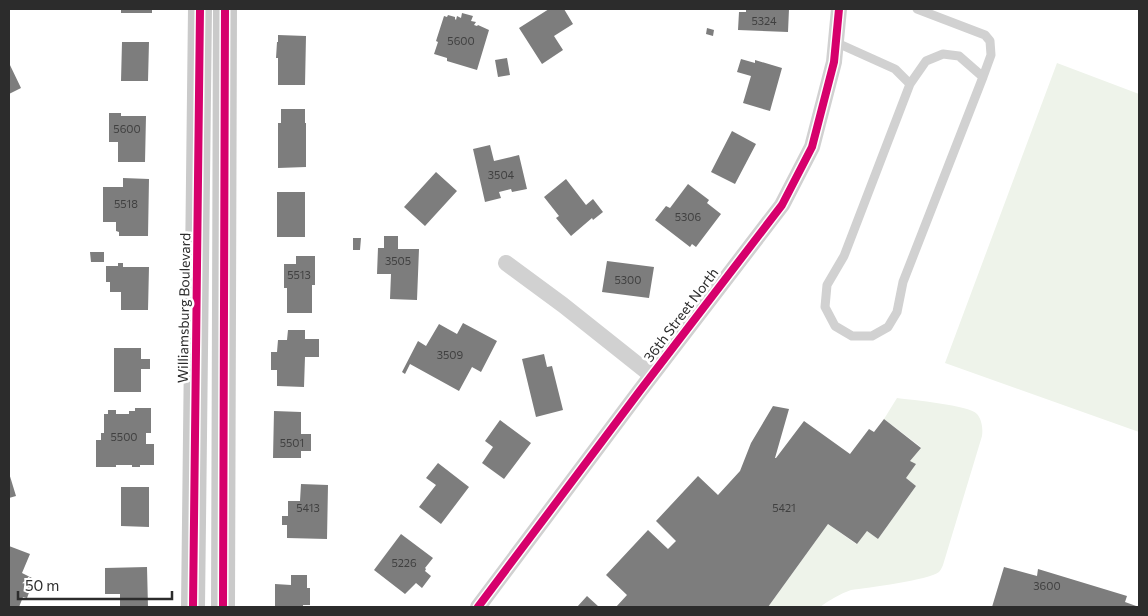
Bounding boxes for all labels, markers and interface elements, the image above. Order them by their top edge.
house number: 5324 [751,14,777,27]
house number: 5600 [447,34,475,47]
house number: 5600 [113,122,141,135]
house number: 3504 [488,168,515,181]
house number: 5518 [114,197,138,210]
house number: 5306 [675,210,702,223]
street label: Williamsburg Boulevard [174,233,193,383]
house number: 3505 [385,254,411,267]
street label: 36th Street North [640,264,722,365]
house number: 5513 [287,268,311,281]
house number: 5300 [615,273,641,286]
house number: 3509 [437,348,464,361]
house number: 5500 [111,430,138,443]
house number: 5501 [280,436,304,449]
house number: 5413 [296,501,320,514]
house number: 5421 [772,501,796,514]
house number: 5226 [391,556,417,569]
scale bar [18,568,171,600]
text: 50 m [25,576,59,594]
house number: 3600 [1033,579,1061,592]

